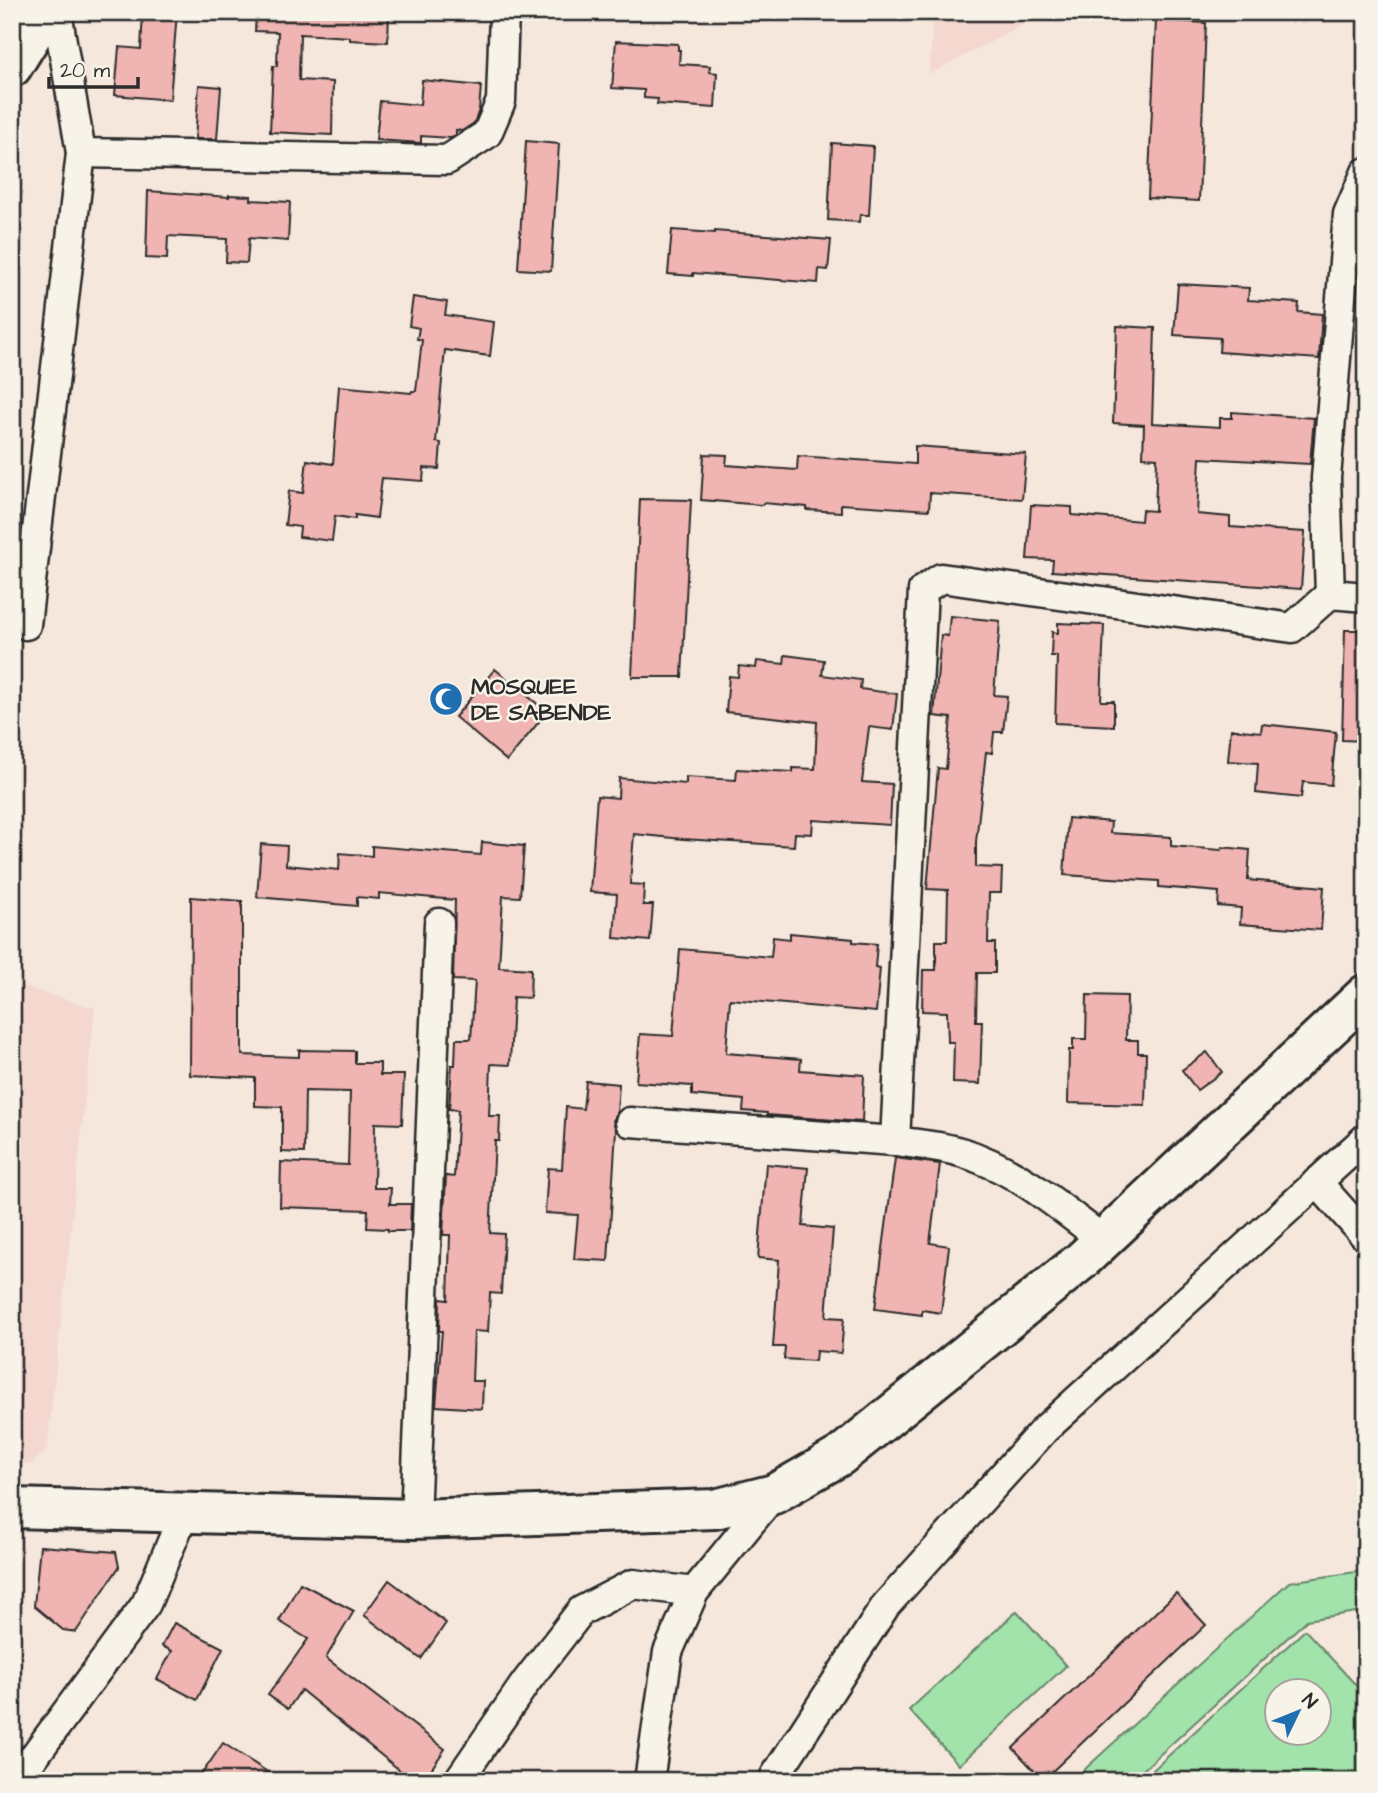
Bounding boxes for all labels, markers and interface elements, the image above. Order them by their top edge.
scale bar [49,46,138,90]
text: 20 m [60,56,111,85]
place label: MOSQUEE DE SABENDE [471,671,612,729]
mosque icon: MOSQUEE DE SABENDE [427,680,465,718]
north arrow [1262,1678,1332,1748]
text: N [1295,1688,1323,1715]

